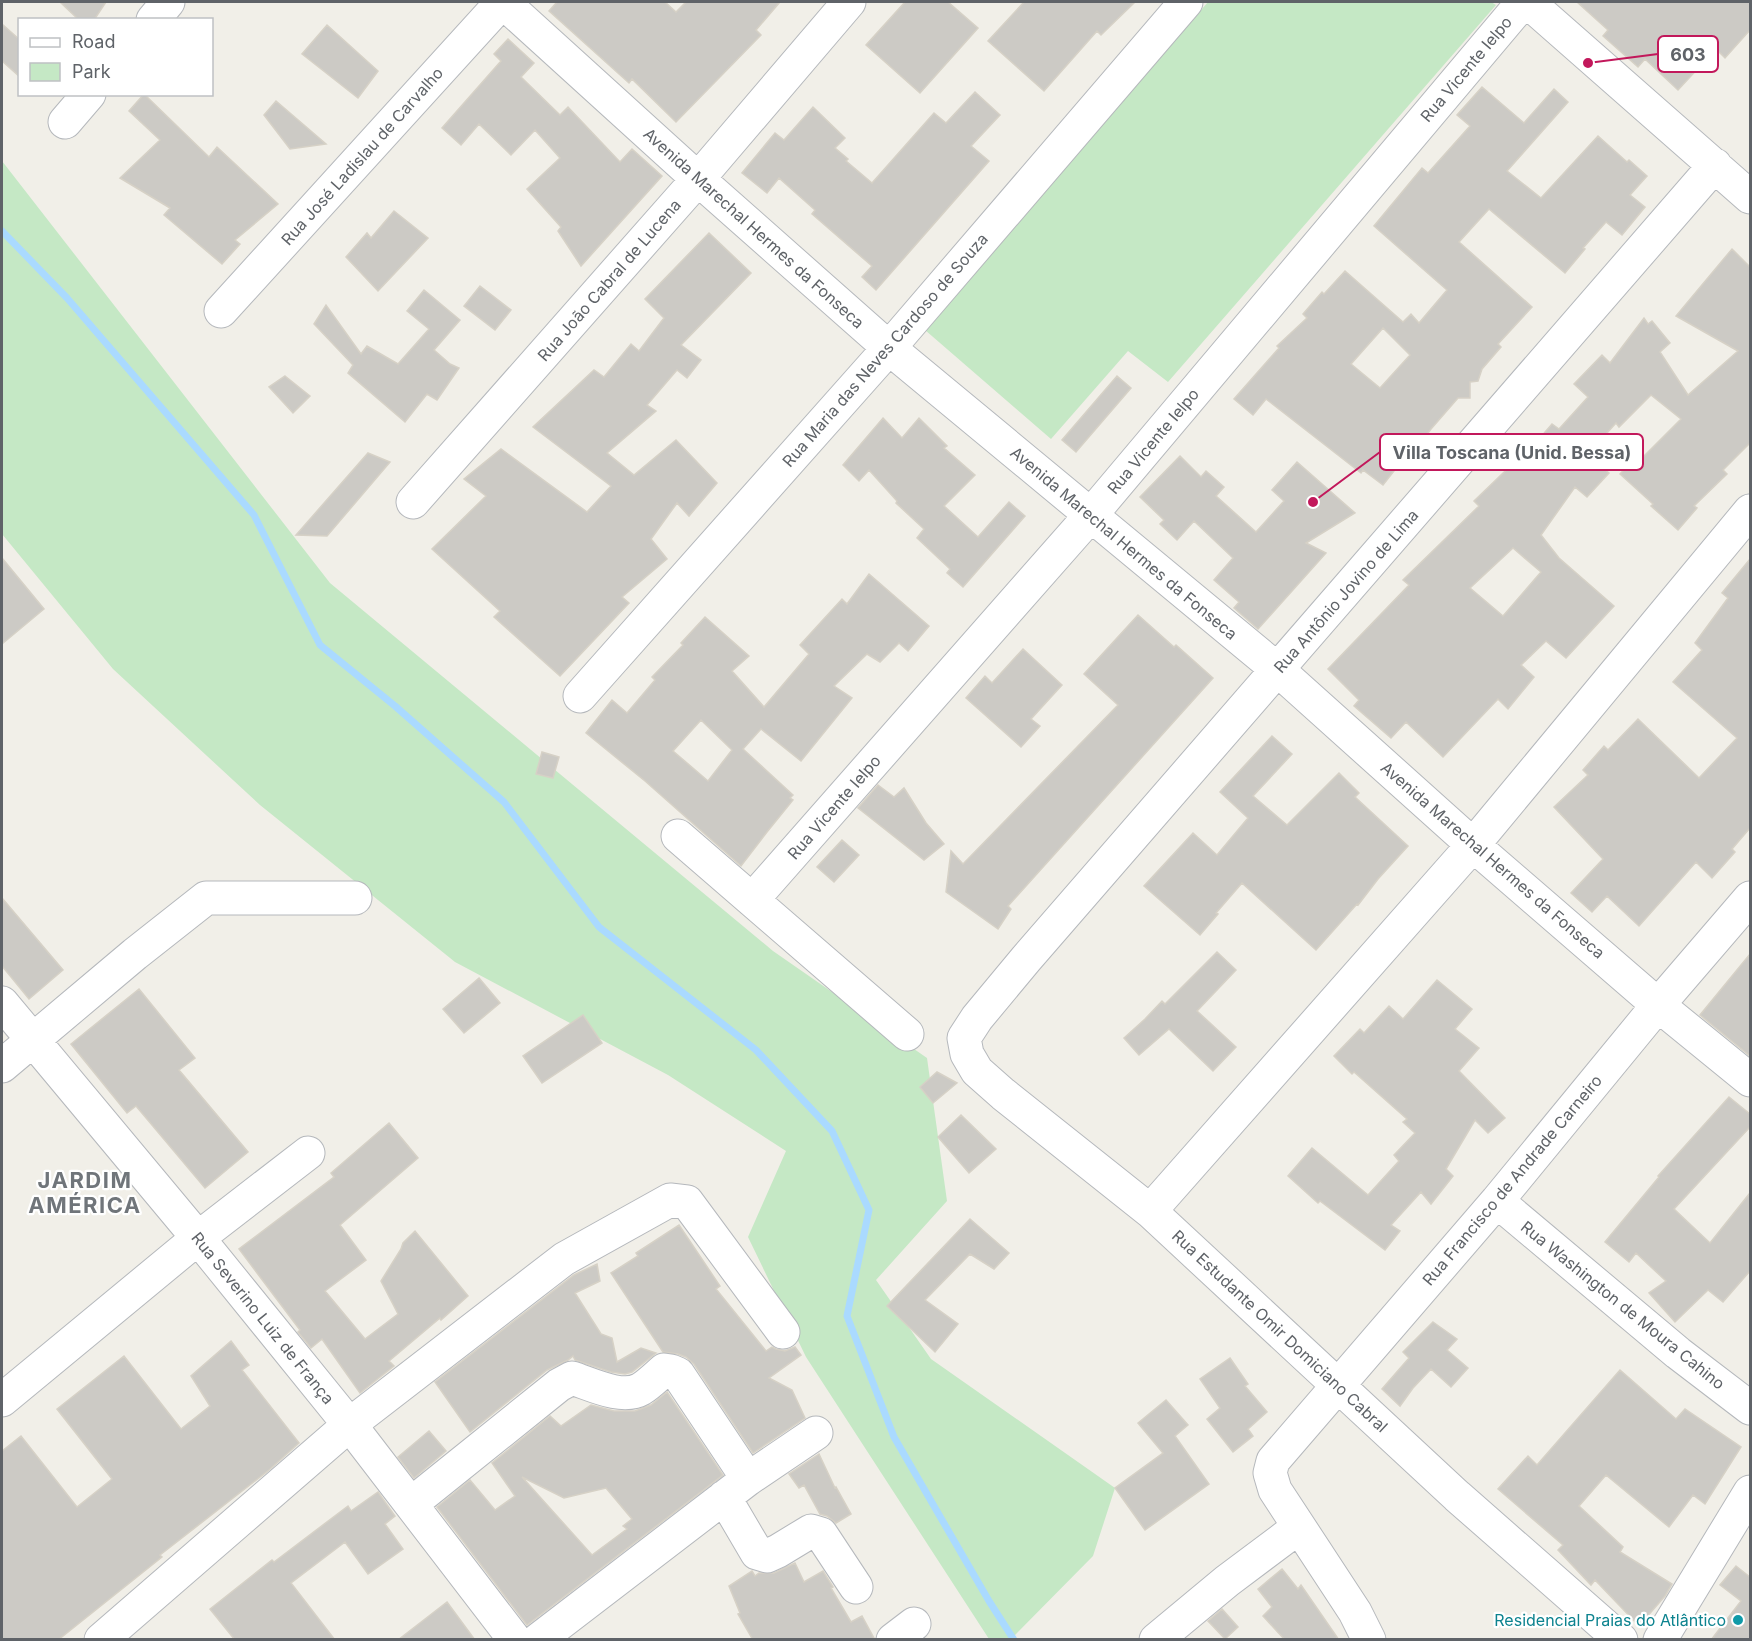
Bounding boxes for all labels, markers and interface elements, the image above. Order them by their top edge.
street label: Rua Vicente Ielpo [1416,12,1516,126]
legend [18,18,213,96]
text: Road [72,31,115,52]
callout: 603 [1658,36,1718,72]
text: 603 [1670,44,1706,65]
text: Park [72,61,111,82]
street label: Rua José Ladislau de Carvalho [277,63,447,249]
street label: Avenida Marechal Hermes da Fonseca [640,124,868,332]
street label: Rua João Cabral de Lucena [533,195,685,365]
street label: Rua Maria das Neves Cardoso de Souza [778,229,992,471]
street label: Rua Vicente Ielpo [1103,384,1203,498]
callout: Villa Toscana (Unid. Bessa) [1380,434,1643,470]
street label: Avenida Marechal Hermes da Fonseca [1006,442,1242,644]
text: Villa Toscana (Unid. Bessa) [1393,442,1631,463]
street label: Rua Antônio Jovino de Lima [1270,505,1422,677]
street label: Rua Vicente Ielpo [783,751,885,863]
street label: Avenida Marechal Hermes da Fonseca [1377,757,1609,963]
street label: Rua Francisco de Andrade Carneiro [1418,1071,1606,1289]
district label: JARDIM AMÉRICA [28,1167,142,1218]
street label: Rua Washington de Moura Cahino [1517,1217,1729,1393]
street label: Rua Estudante Omir Domiciano Cabral [1168,1226,1392,1436]
street label: Rua Severino Luiz de França [187,1228,339,1408]
place label: Residencial Praias do Atlântico [1494,1610,1726,1630]
marker: Residencial Praias do Atlântico [1731,1613,1745,1627]

